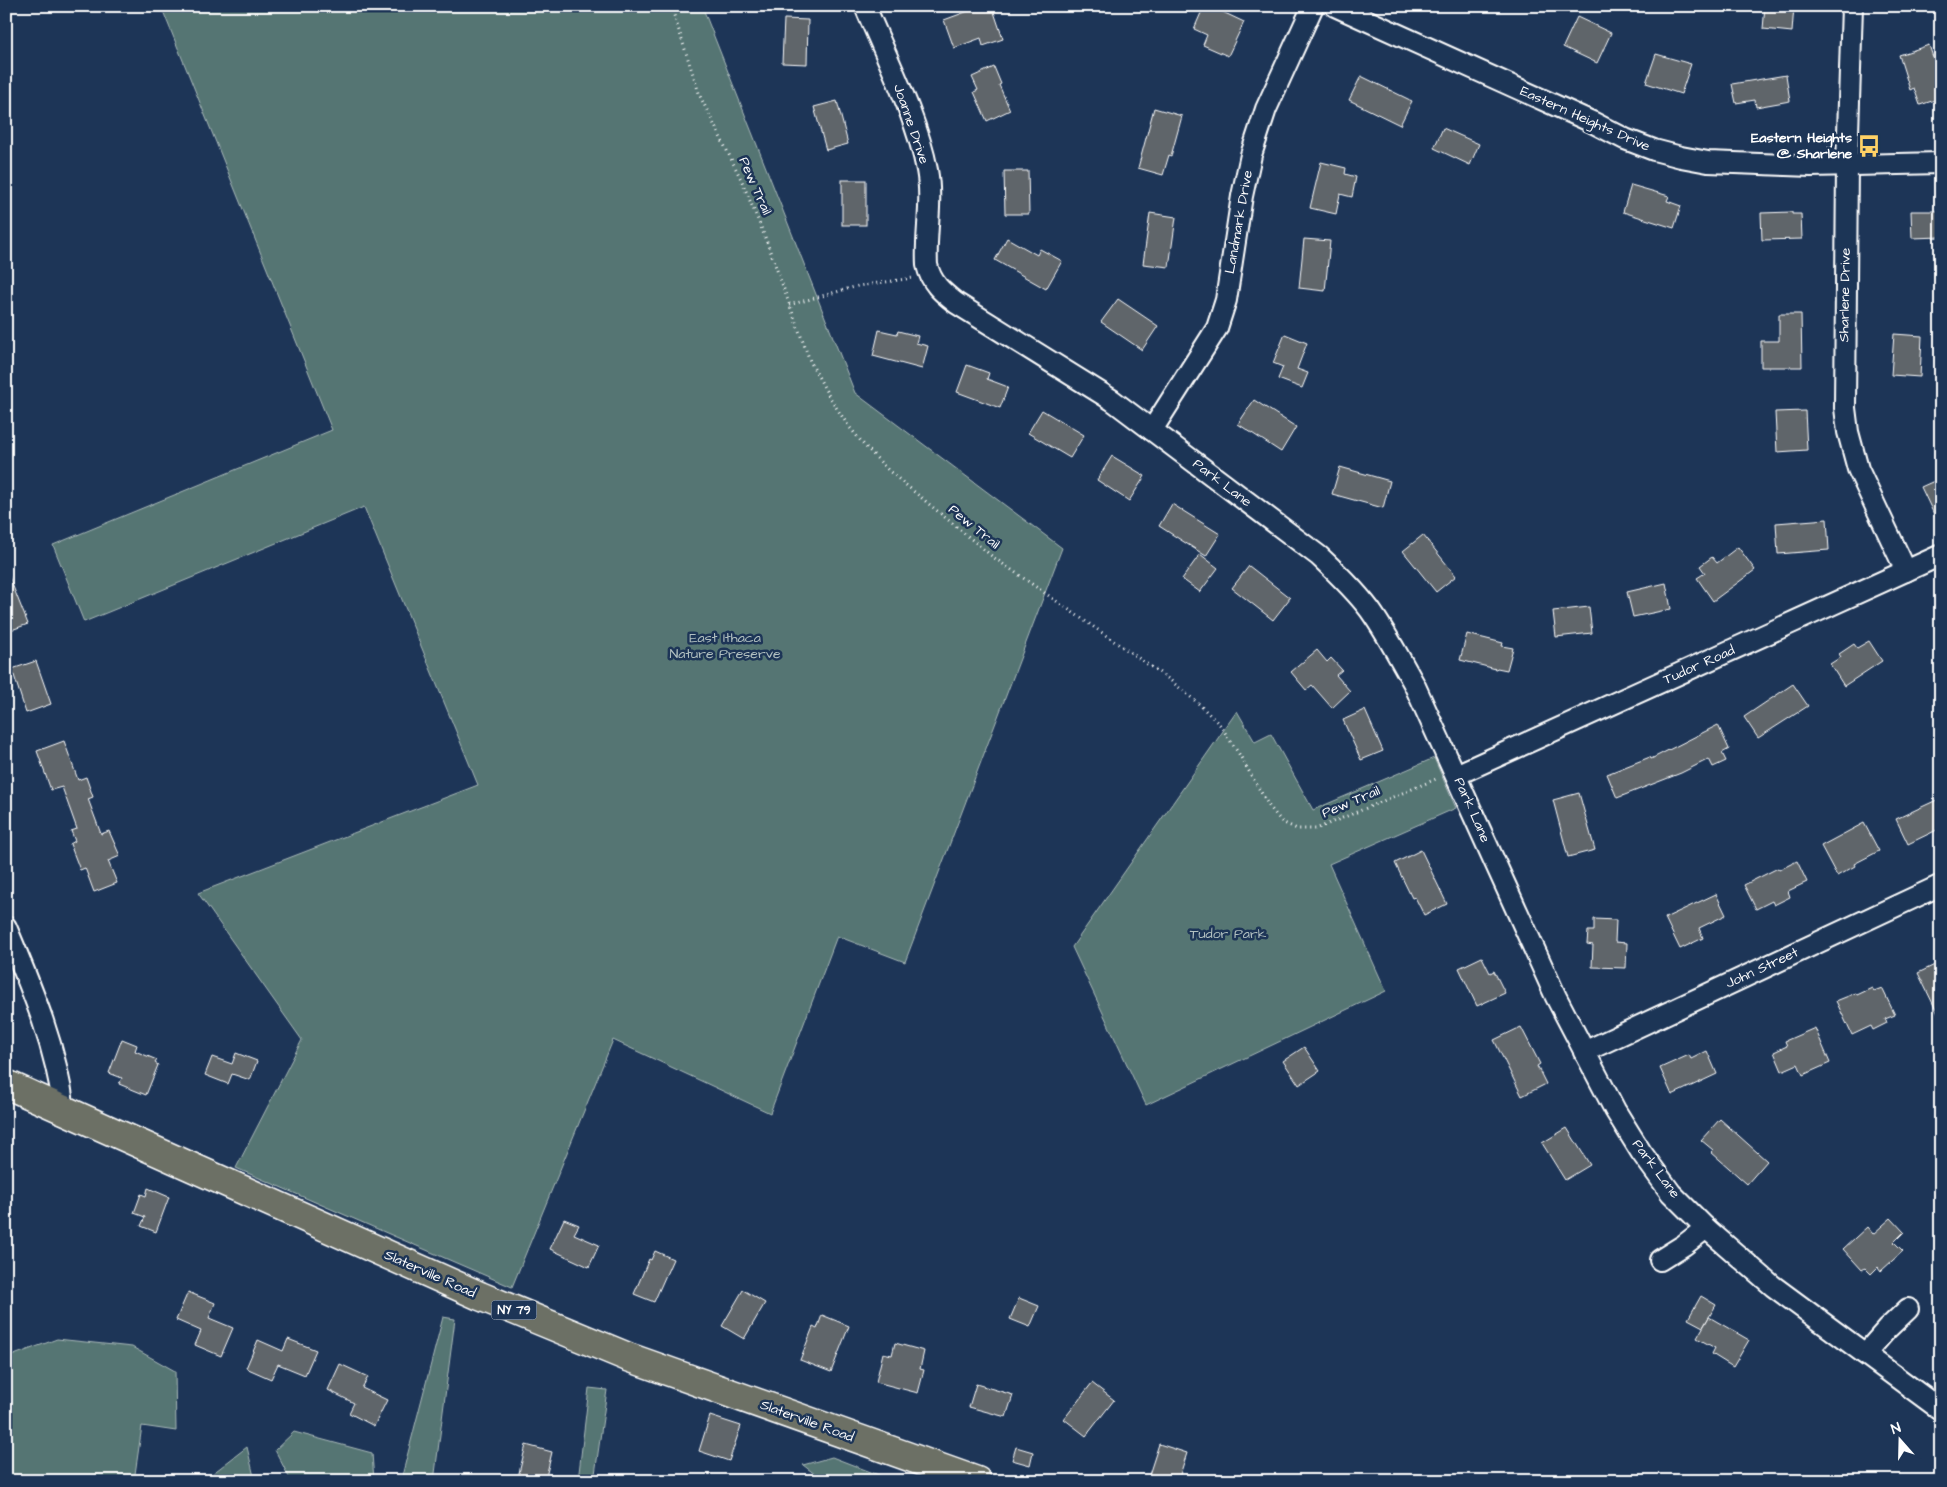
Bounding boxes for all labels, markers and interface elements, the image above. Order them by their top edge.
street label: Joanne Drive [888,81,934,167]
street label: Eastern Heights Drive [1517,81,1654,157]
place label: Eastern Heights @ Sharlene [1751,128,1852,164]
bus stop icon: Eastern Heights @ Sharlene [1856,133,1882,159]
street label: Pew Trail [733,154,777,218]
street label: Landmark Drive [1220,168,1258,275]
street label: Sharlene Drive [1834,247,1856,342]
street label: Park Lane [1188,454,1256,512]
street label: Pew Trail [944,500,1004,554]
park label: East Ithaca Nature Preserve [670,628,781,664]
street label: Tudor Road [1660,640,1738,690]
street label: Park Lane [1449,774,1495,846]
street label: Pew Trail [1319,781,1383,823]
park label: Tudor Park [1190,924,1267,944]
street label: John Street [1722,942,1802,994]
street label: Park Lane [1627,1135,1685,1203]
street label: Slaterville Road [381,1245,479,1303]
road number: NY 79 [492,1300,536,1320]
street label: Slaterville Road [757,1395,857,1447]
north arrow [1874,1414,1924,1464]
text: N [1888,1418,1904,1440]

